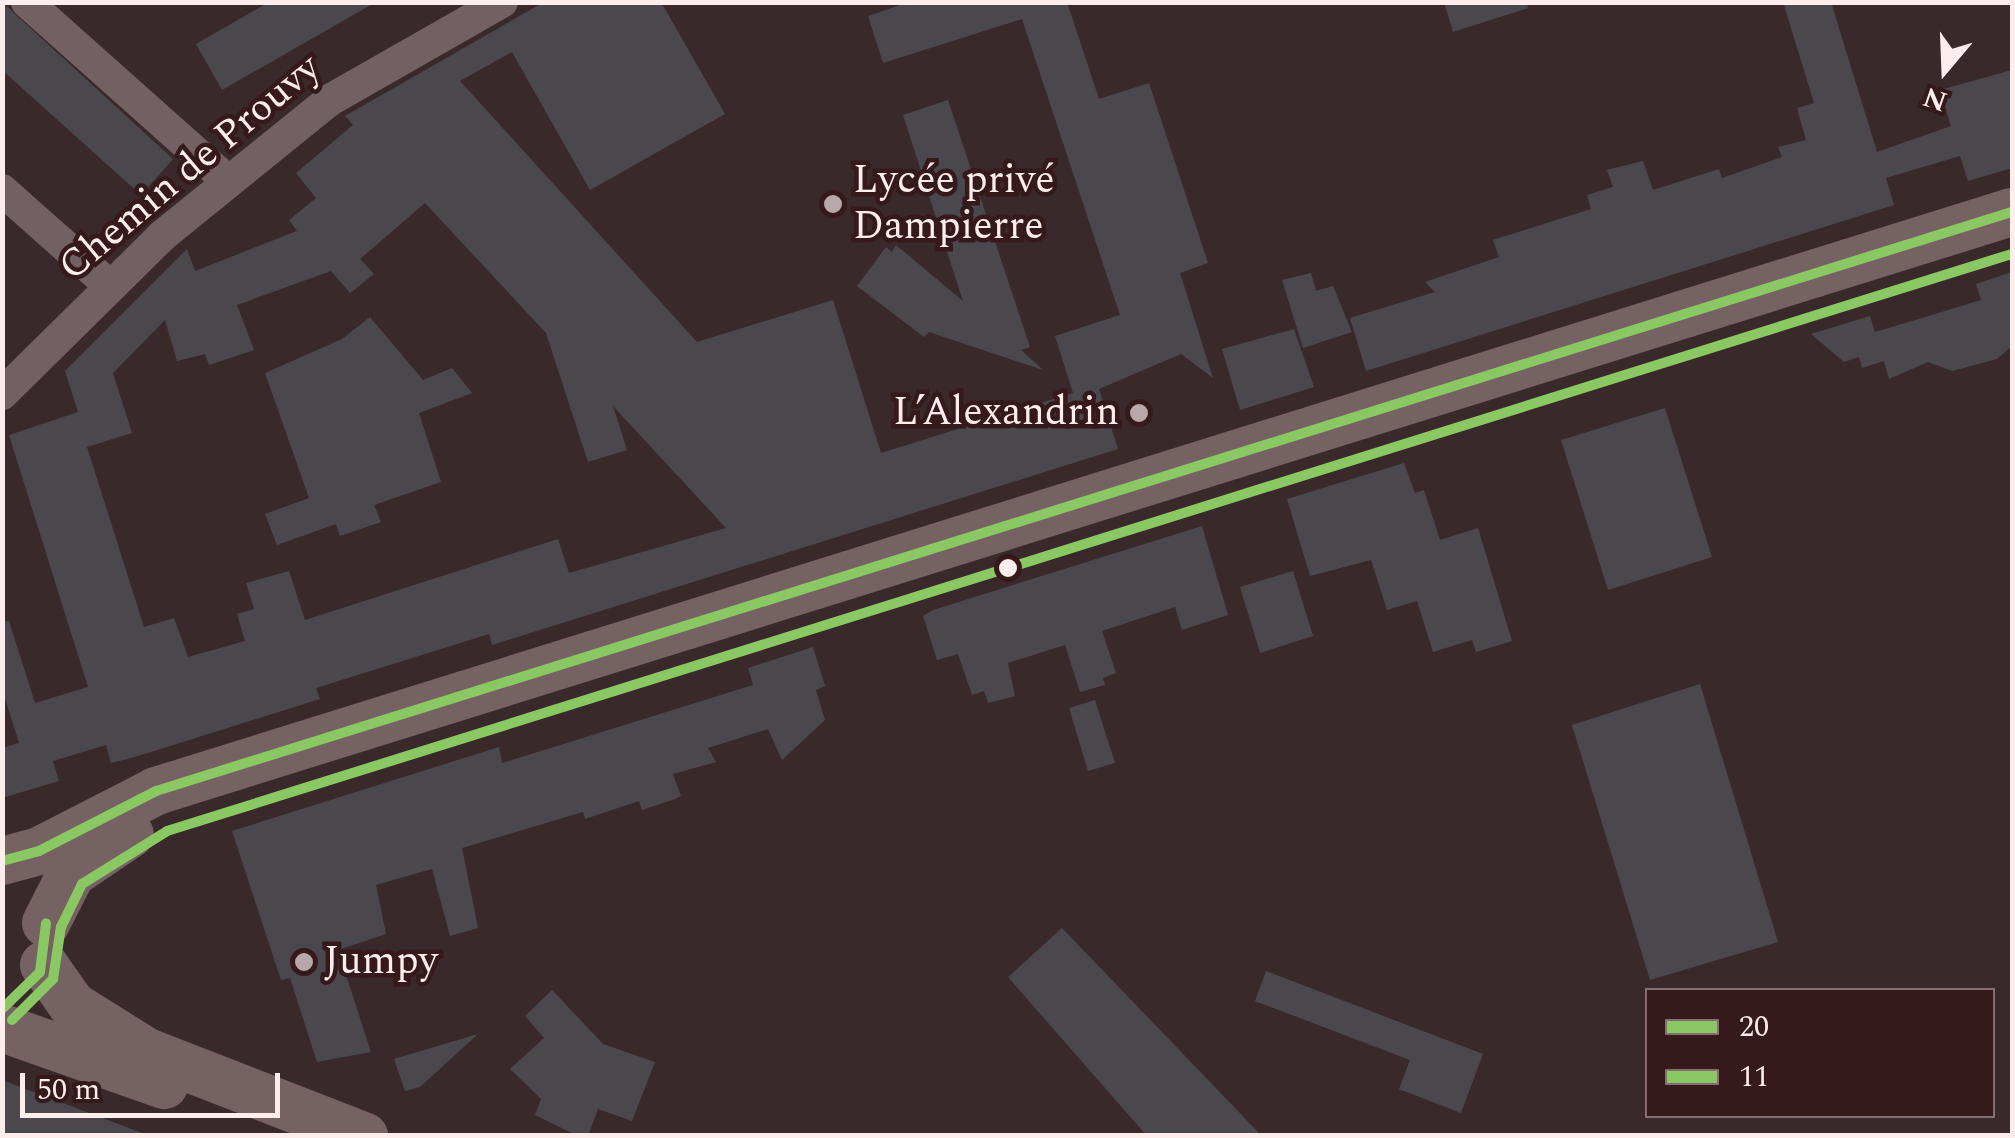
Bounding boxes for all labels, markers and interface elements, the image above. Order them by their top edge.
north arrow [1895,20,1995,120]
street label: Chemin de Prouvy [49,45,331,291]
text: N [1917,75,1953,123]
place label: Lycée privé Dampierre [853,157,1055,251]
marker: Lycée privé Dampierre [822,193,844,215]
place label: L’Alexandrin [893,389,1119,437]
marker: L’Alexandrin [1128,402,1150,424]
unlabelled marker [998,558,1018,578]
place label: Jumpy [324,938,438,986]
marker: Jumpy [293,951,315,973]
legend [1645,988,1995,1118]
text: 20 [1739,1004,1769,1050]
scale bar [25,1053,285,1115]
text: 11 [1739,1054,1769,1100]
text: 50 m [37,1067,100,1113]

